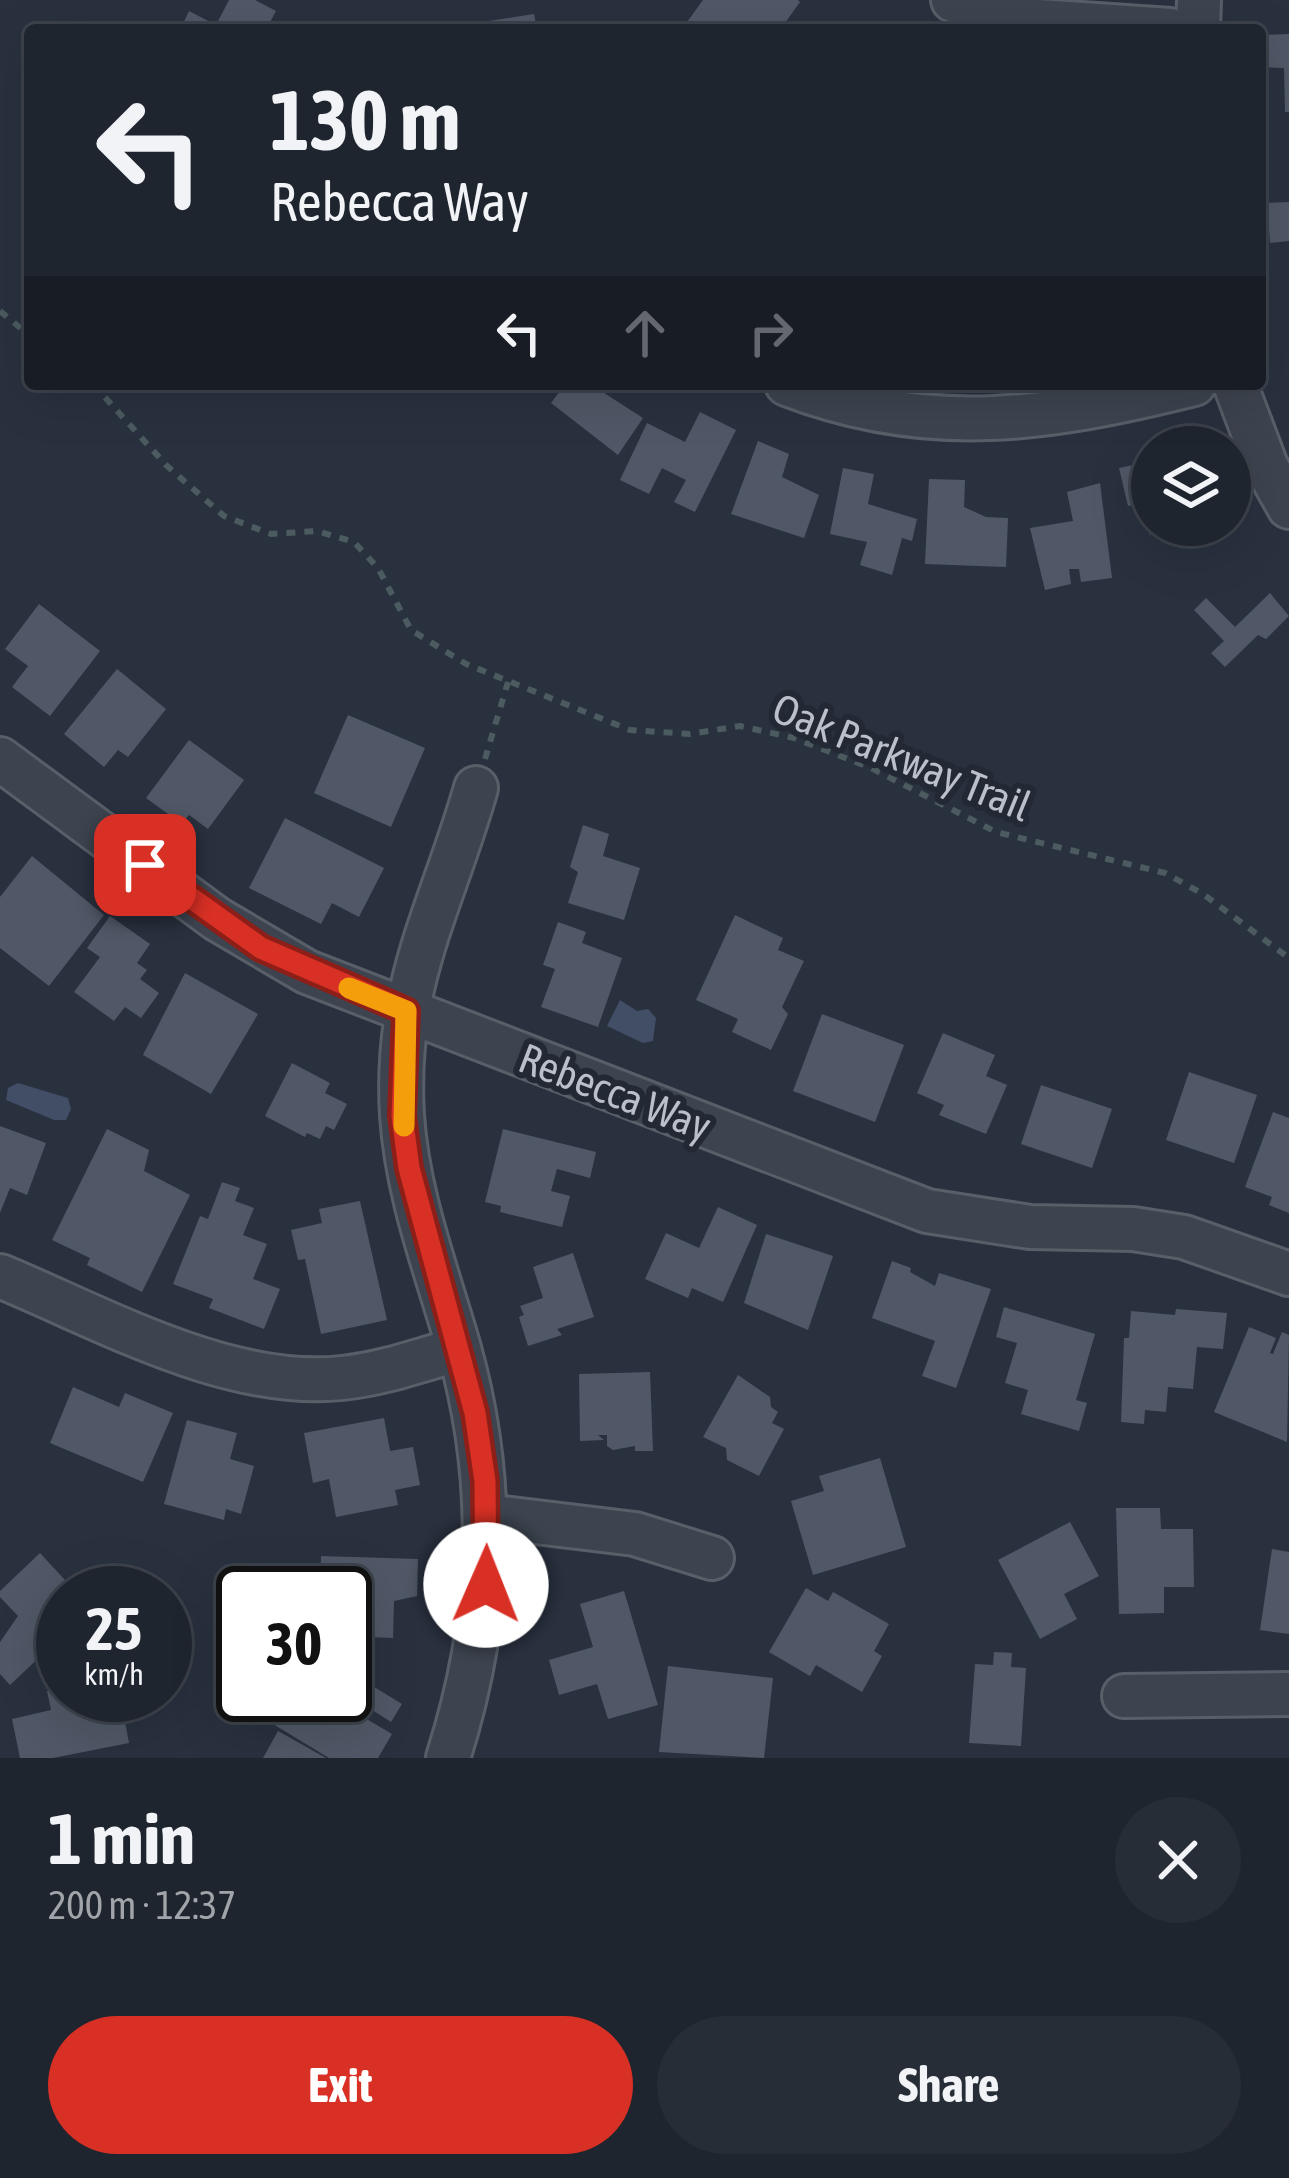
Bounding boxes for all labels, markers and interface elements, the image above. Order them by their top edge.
icon: left [72,72,228,228]
text: 130 m [270,72,460,168]
text: Rebecca Way [270,171,529,232]
icon: left [486,300,552,366]
icon: ahead [612,300,678,366]
icon: right [738,300,804,366]
map controls [1131,426,1251,546]
button: layers [1131,426,1251,546]
street label: Oak Parkway Trail [766,684,1038,830]
pin [94,814,196,916]
icon: arrive [112,832,178,898]
street label: Rebecca Way [512,1034,718,1150]
position arrow [423,1522,549,1648]
speed limit sign: 30 [216,1566,372,1722]
text: 25 [86,1594,142,1663]
text: km/h [84,1657,144,1691]
text: 1 min [48,1797,195,1879]
button: close [1115,1797,1241,1923]
text: 200 m · 12:37 [48,1883,236,1927]
button: Exit [48,2016,633,2154]
button: Share [657,2016,1241,2154]

